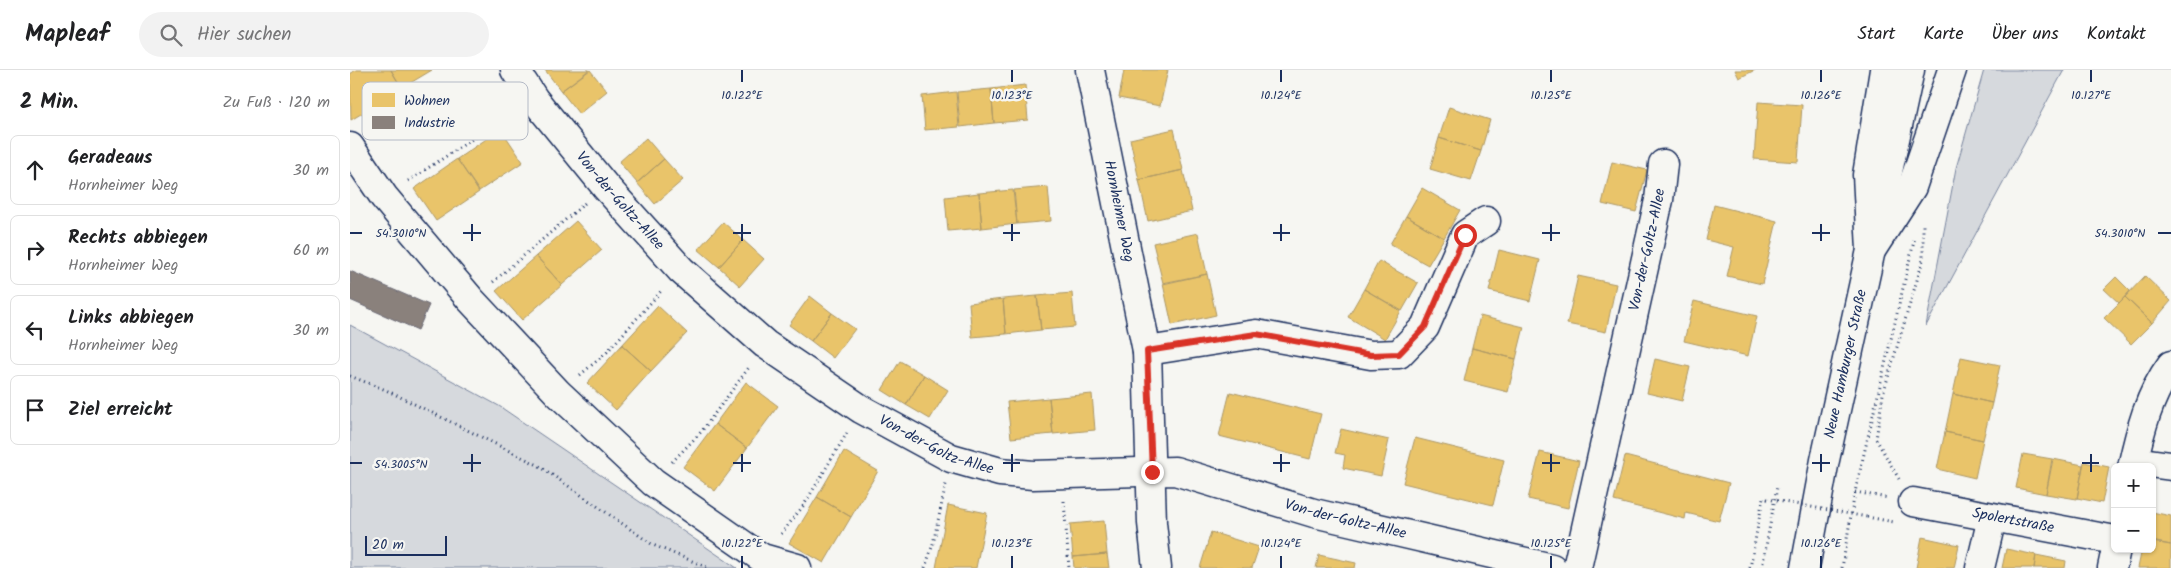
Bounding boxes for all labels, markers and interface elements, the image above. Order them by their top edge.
search box [139,12,489,57]
text: Mapleaf [25,15,109,54]
text: Hier suchen [197,20,291,50]
text: Start [1857,20,1895,49]
text: Karte [1923,20,1963,49]
text: Über uns [1991,20,2059,49]
text: Kontakt [2087,20,2146,49]
icon: search [157,21,185,49]
legend [362,82,528,140]
text: 2 Min. [20,86,78,119]
text: 10.122°E [721,86,764,105]
text: 10.123°E [991,86,1034,105]
text: 10.124°E [1260,86,1303,105]
text: 10.125°E [1531,86,1572,105]
text: 10.126°E [1800,86,1843,105]
text: 10.127°E [2071,86,2112,105]
text: Zu Fuß · 120 m [222,90,330,115]
text: Wohnen [404,90,450,112]
text: Industrie [404,112,456,134]
text: Geradeaus [68,143,153,173]
street label: Von-der-Goltz-Allee [570,146,670,256]
icon: ahead [21,156,49,184]
text: 30 m [293,158,329,183]
street label: Hornheimer Weg [1097,158,1141,264]
text: Hornheimer Weg [68,173,178,198]
street label: Von-der-Goltz-Allee [1623,187,1672,313]
text: Rechts abbiegen [68,223,208,253]
text: 54.3010°N [376,224,426,243]
route start [1454,224,1477,247]
text: 54.3010°N [2095,224,2145,243]
icon: right [21,236,49,264]
text: 60 m [293,238,329,263]
text: Hornheimer Weg [68,253,178,278]
street label: Neue Hamburger Straße [1818,287,1874,441]
text: Links abbiegen [68,303,194,333]
icon: left [21,316,49,344]
text: 30 m [293,318,329,343]
text: Hornheimer Weg [68,333,178,358]
text: Ziel erreicht [68,395,173,425]
icon: arrive [21,396,49,424]
street label: Von-der-Goltz-Allee [874,409,997,482]
text: 54.3005°N [374,455,428,474]
route end [1141,461,1164,484]
map controls [2111,463,2156,553]
button: + [2111,463,2156,508]
street label: Von-der-Goltz-Allee [1281,493,1409,546]
street label: Spolertstraße [1970,501,2056,540]
button: − [2111,508,2156,553]
scale bar [365,533,448,556]
text: 20 m [372,534,404,556]
text: 10.122°E [721,534,764,553]
text: 10.123°E [991,534,1034,553]
text: 10.124°E [1260,534,1303,553]
text: 10.125°E [1531,534,1572,553]
text: 10.126°E [1800,534,1843,553]

